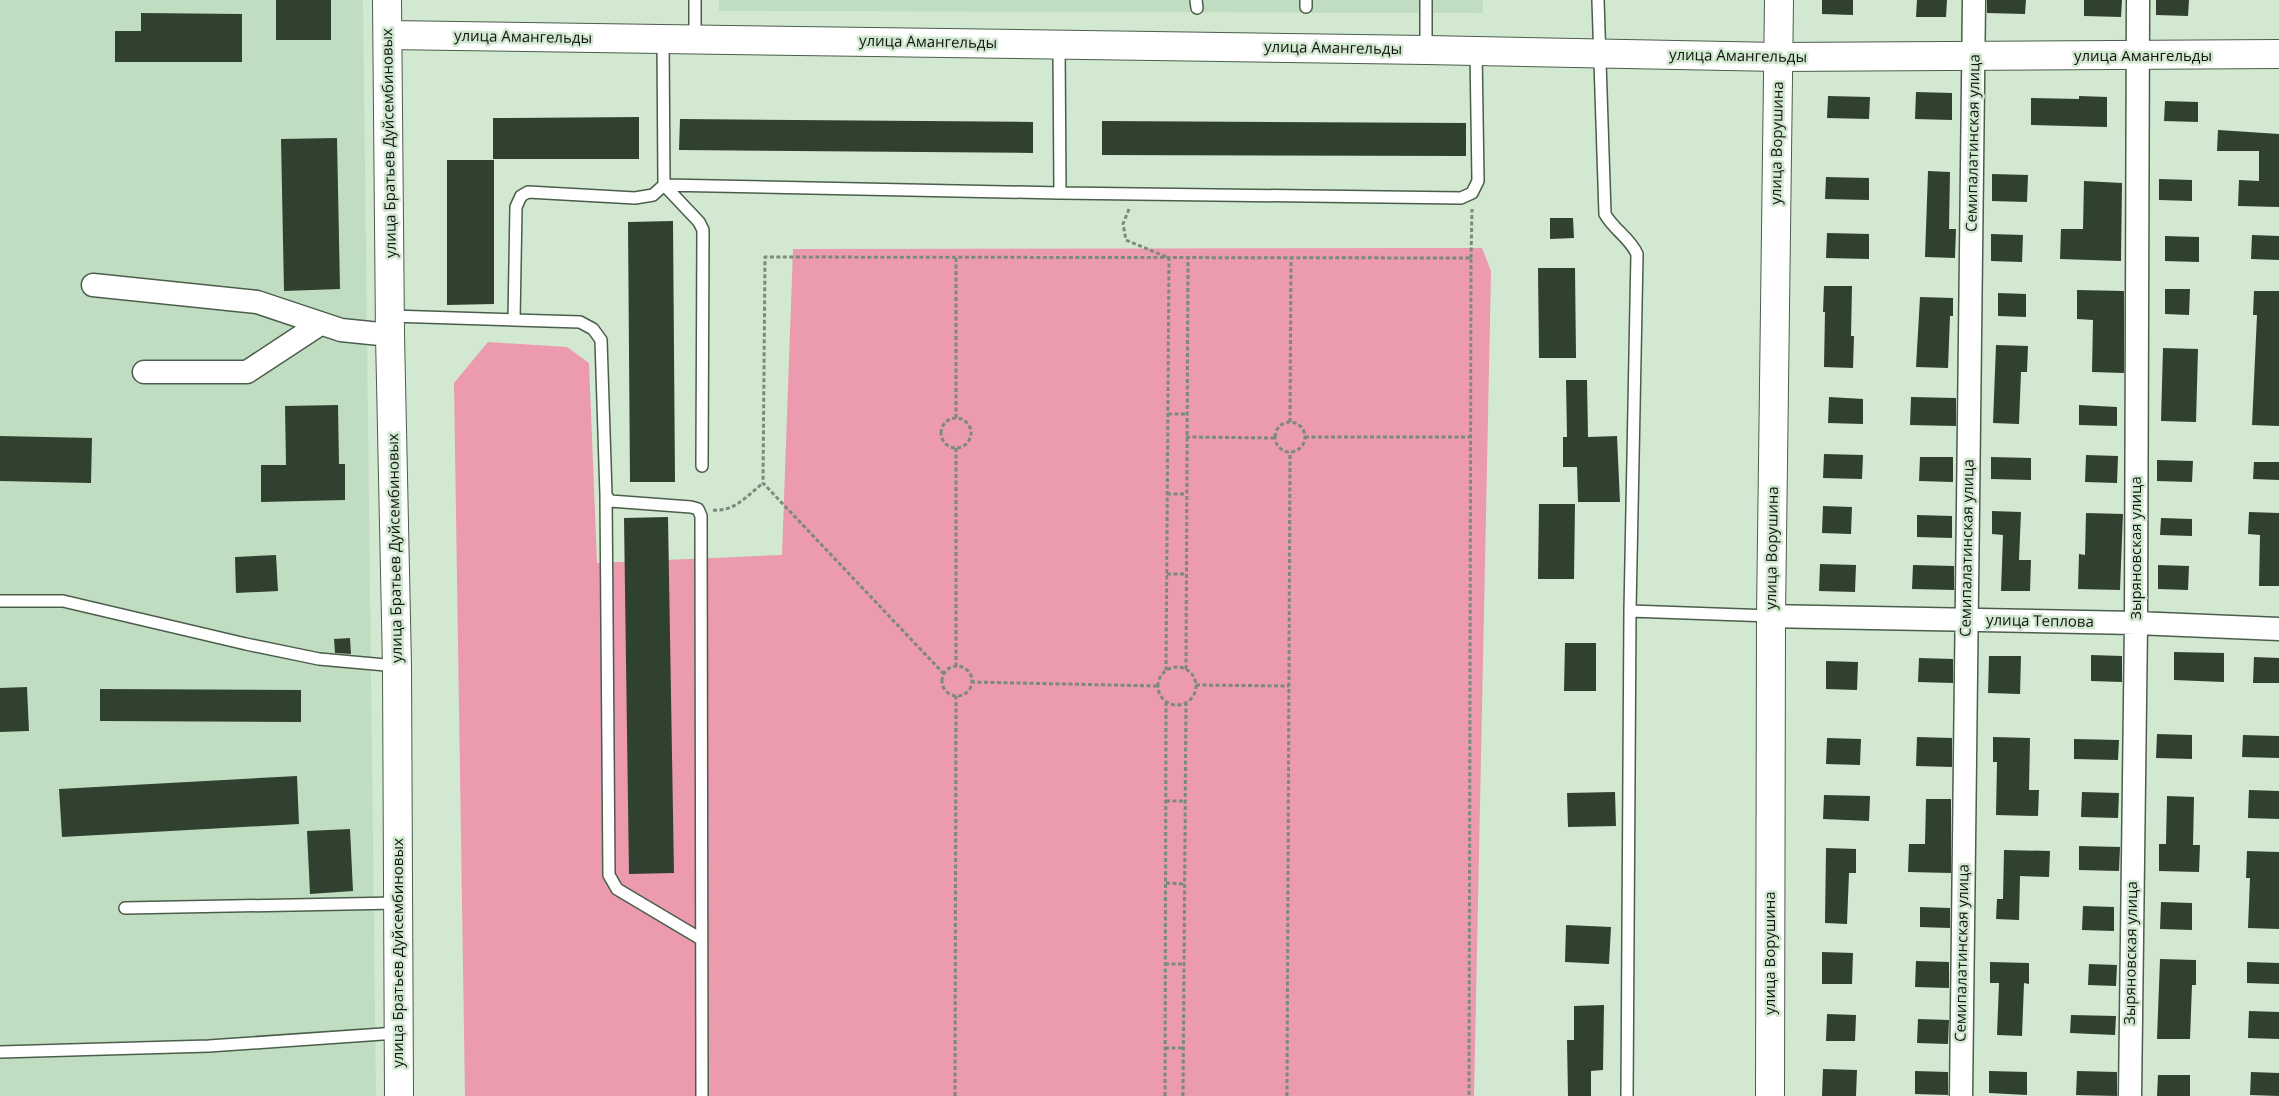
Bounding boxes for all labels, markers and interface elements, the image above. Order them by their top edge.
street label: улица Амангельды [454,25,592,47]
street label: улица Братьев Дуйсембиновых [376,28,400,258]
street label: улица Амангельды [859,30,997,52]
street label: улица Амангельды [1264,36,1402,58]
street label: улица Амангельды [1669,44,1807,66]
street label: улица Амангельды [2074,45,2212,65]
street label: Семипалатинская улица [1960,54,1984,232]
street label: улица Ворушина [1765,81,1787,205]
street label: улица Братьев Дуйсембиновых [382,433,406,663]
street label: Семипалатинская улица [1954,459,1978,637]
street label: Зыряновская улица [2125,476,2145,620]
street label: улица Ворушина [1760,486,1782,610]
street label: улица Теплова [1986,609,2094,631]
street label: улица Братьев Дуйсембиновых [387,838,407,1068]
street label: Семипалатинская улица [1949,864,1973,1042]
street label: Зыряновская улица [2119,881,2141,1025]
street label: улица Ворушина [1759,891,1779,1015]

